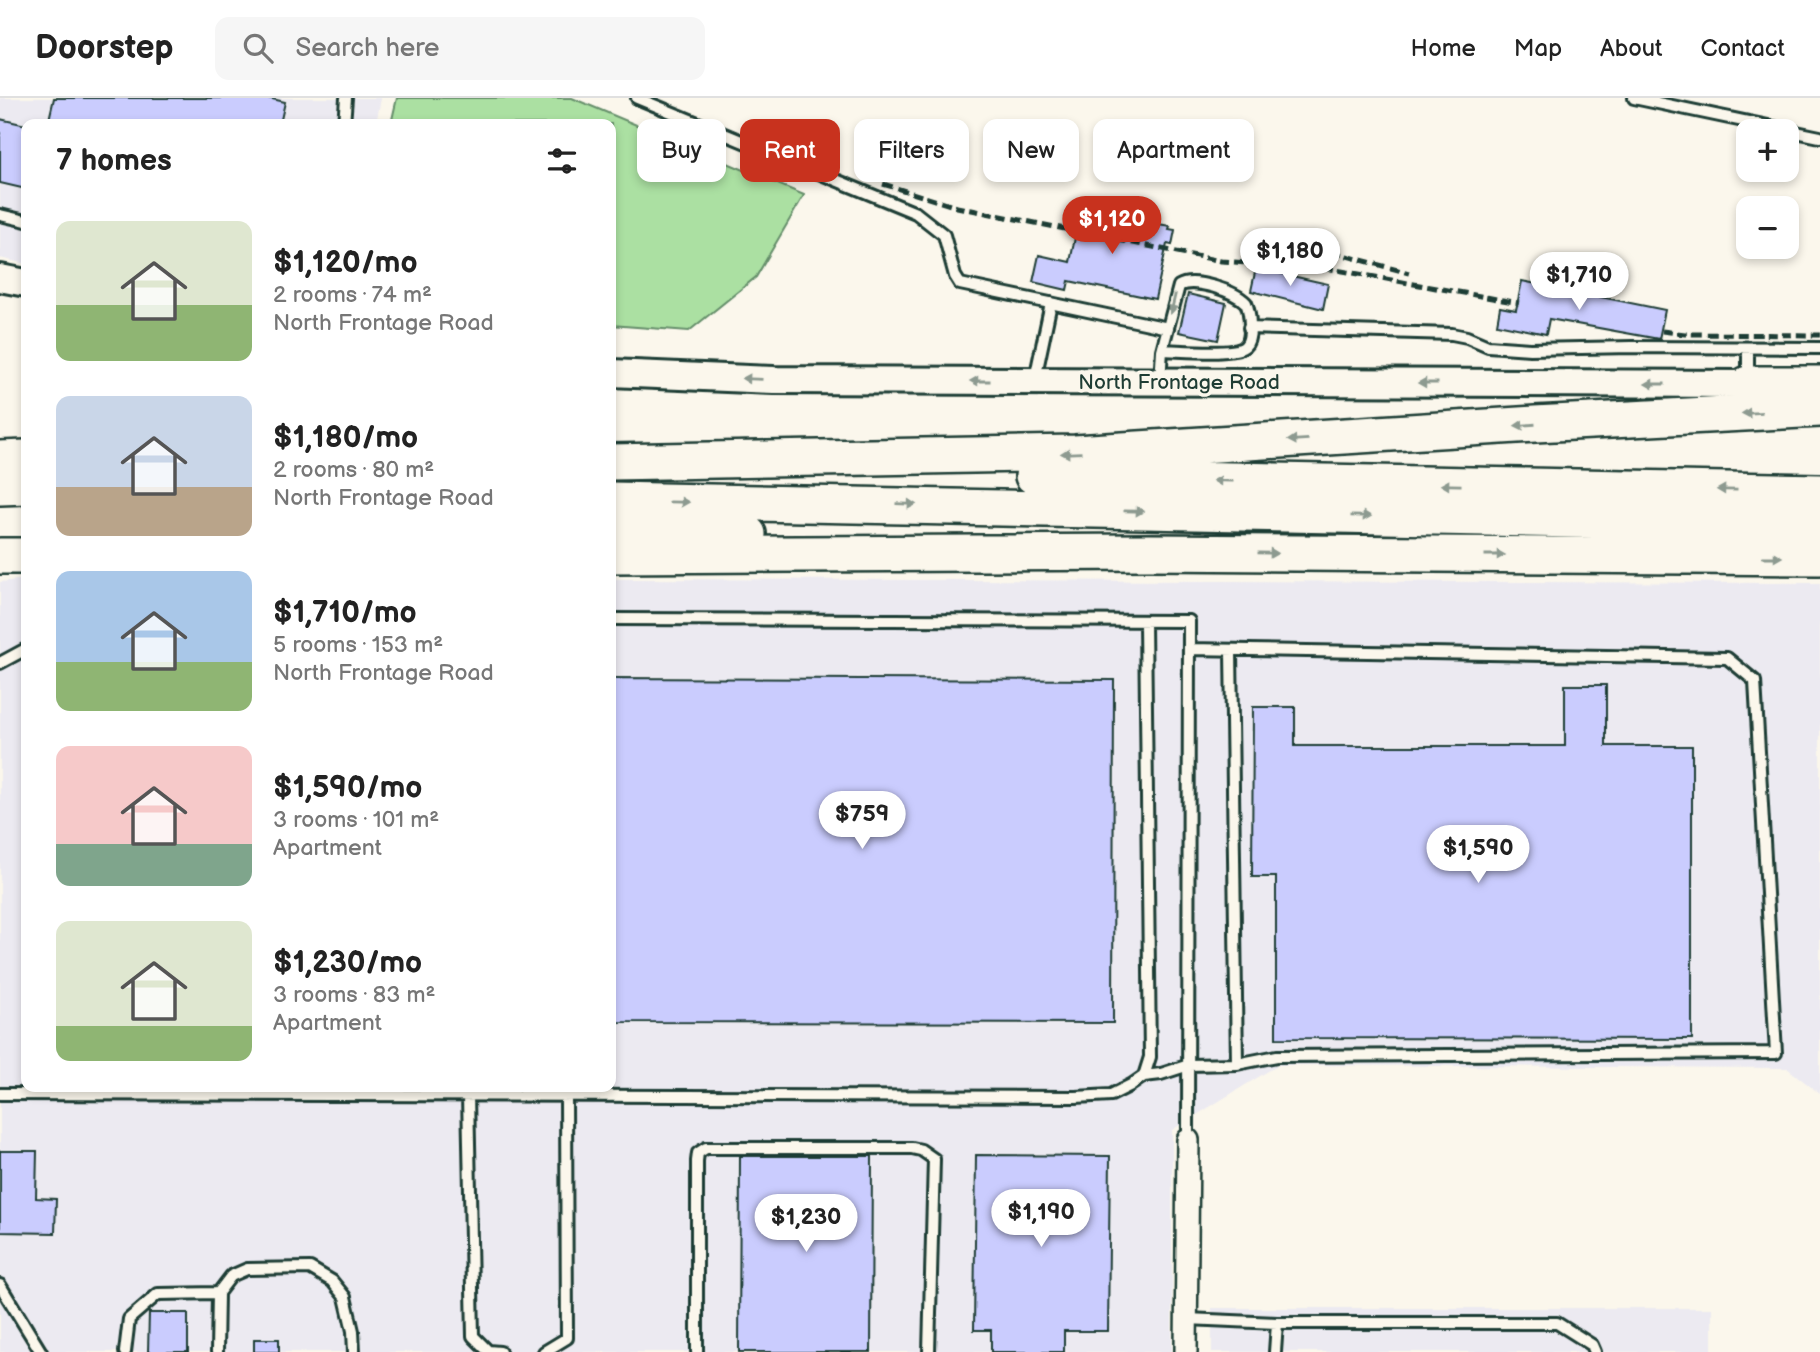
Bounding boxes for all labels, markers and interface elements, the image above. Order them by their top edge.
search box [215,17,705,80]
text: Doorstep [35,28,173,68]
icon: search [239,29,277,67]
text: Search here [295,33,439,64]
text: Home [1411,34,1476,63]
text: Map [1514,34,1562,63]
text: About [1600,34,1662,63]
text: Contact [1700,34,1785,63]
chip: Buy [637,119,726,182]
chip: Rent [740,119,840,182]
chip: Filters [854,119,969,182]
chip: New [983,119,1079,182]
chip: Apartment [1093,119,1254,182]
map controls [1736,119,1799,259]
button: + [1736,119,1799,182]
icon: filters [543,142,581,180]
text: 7 homes [56,143,172,179]
button: − [1736,196,1799,259]
pin: $1,120 [1055,197,1169,256]
text: $1,120 [1078,205,1146,233]
pin: $1,180 [1233,228,1347,288]
text: $1,180 [1256,237,1324,265]
text: $1,120/mo [273,245,418,281]
icon: home [112,249,196,333]
pin: $1,710 [1522,252,1636,312]
text: $1,710 [1546,261,1612,289]
text: 2 rooms · 74 m² [273,281,432,309]
one-way arrow [1167,293,1178,315]
text: North Frontage Road [273,309,494,337]
street label: North Frontage Road [1078,370,1280,395]
one-way arrow [741,373,763,384]
one-way arrow [968,375,990,387]
one-way arrow [1416,377,1438,389]
one-way arrow [1644,378,1666,390]
one-way arrow [1741,408,1763,419]
text: $1,180/mo [273,420,418,456]
one-way arrow [1513,420,1535,431]
icon: home [112,424,196,508]
one-way arrow [1286,435,1308,446]
one-way arrow [1059,447,1081,458]
text: 2 rooms · 80 m² [273,456,434,484]
one-way arrow [1212,475,1234,487]
one-way arrow [1440,479,1462,491]
text: North Frontage Road [273,484,494,512]
one-way arrow [1716,484,1738,496]
one-way arrow [668,496,690,508]
one-way arrow [896,499,918,510]
one-way arrow [1123,505,1145,517]
one-way arrow [1351,511,1373,522]
one-way arrow [1257,547,1279,559]
one-way arrow [1484,549,1506,561]
one-way arrow [1761,551,1783,563]
text: $1,710/mo [273,595,417,631]
icon: home [112,599,196,683]
text: 5 rooms · 153 m² [273,631,443,659]
text: North Frontage Road [273,659,494,687]
text: $1,590/mo [273,770,422,806]
icon: home [112,774,196,858]
pin: $759 [821,792,903,851]
text: $759 [835,800,889,828]
text: 3 rooms · 101 m² [273,806,439,834]
pin: $1,590 [1421,826,1535,885]
text: Apartment [273,834,382,862]
text: $1,590 [1442,834,1514,862]
text: $1,230/mo [273,945,422,981]
icon: home [112,949,196,1033]
text: 3 rooms · 83 m² [273,981,435,1009]
text: Apartment [273,1009,382,1037]
pin: $1,190 [984,1190,1098,1249]
pin: $1,230 [749,1194,863,1254]
text: $1,190 [1007,1198,1075,1226]
text: $1,230 [771,1203,841,1231]

